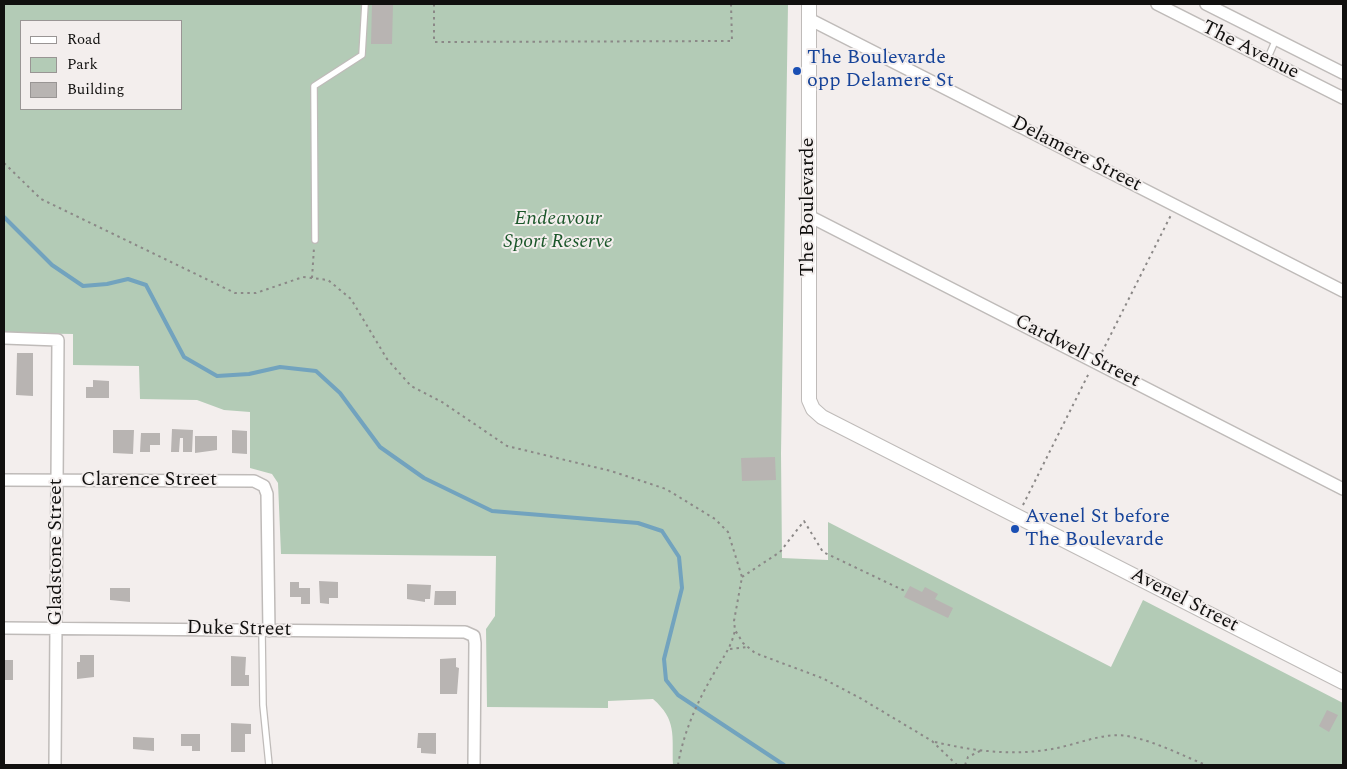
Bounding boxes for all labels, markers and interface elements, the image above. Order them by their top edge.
street label: The Avenue [1197,16,1303,86]
legend [20,20,182,110]
text: Road [67,28,101,51]
place label: The Boulevarde opp Delamere St [807,47,954,94]
text: Park [67,53,98,76]
marker: The Boulevarde opp Delamere St [791,65,803,77]
text: Building [67,78,124,101]
street label: Delamere Street [1007,112,1145,198]
street label: The Boulevarde [797,138,821,276]
park label: Endeavour Sport Reserve [503,208,613,255]
street label: Cardwell Street [1010,310,1144,394]
street label: Clarence Street [81,469,217,493]
street label: Gladstone Street [45,478,69,626]
place label: Avenel St before The Boulevarde [1025,506,1170,553]
marker: Avenel St before The Boulevarde [1009,523,1021,535]
street label: Avenel Street [1126,563,1242,639]
street label: Duke Street [186,617,292,643]

